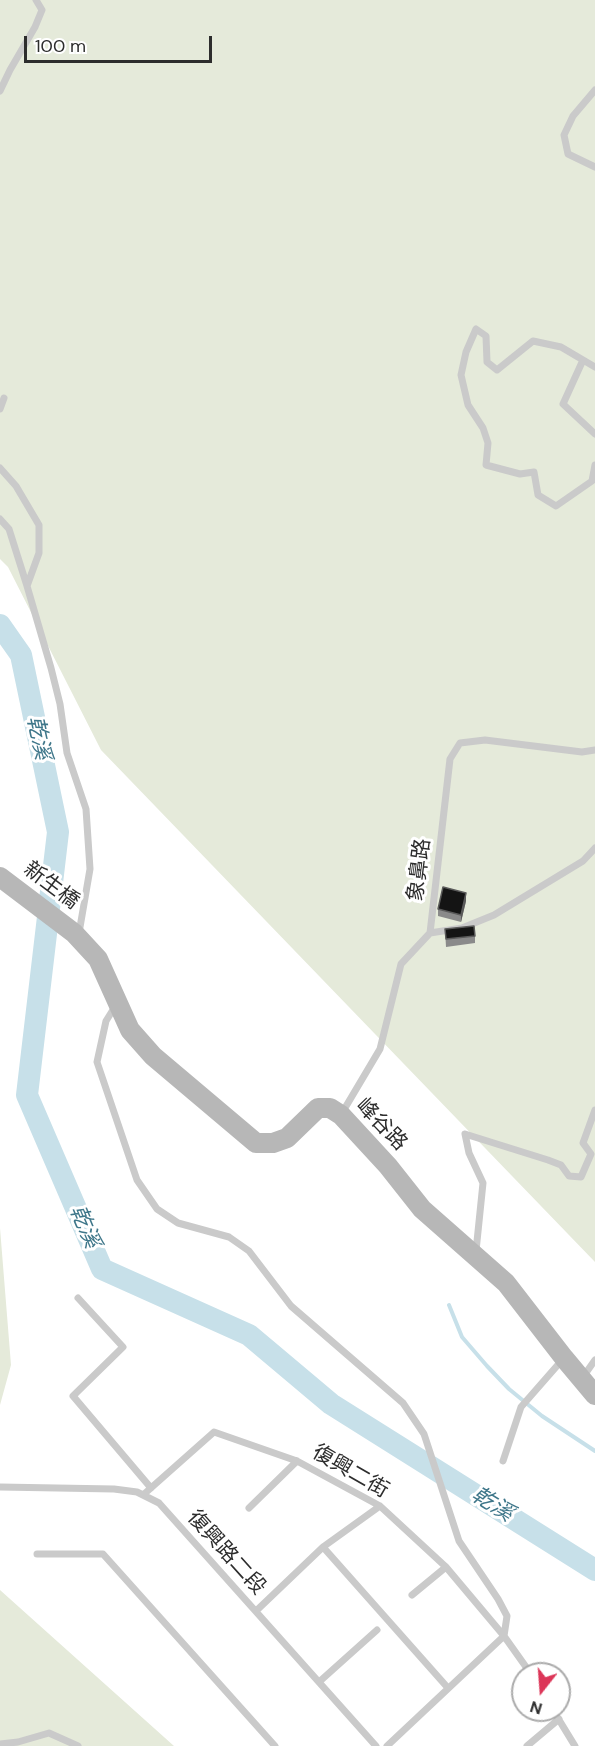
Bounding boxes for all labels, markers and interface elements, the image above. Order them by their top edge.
scale bar [27,24,214,62]
text: 100 m [35,34,86,58]
water label: 乾溪 [21,714,55,762]
street label: 象鼻路 [404,837,436,903]
street label: 新生橋 [18,857,84,915]
street label: 峰谷路 [350,1094,412,1156]
water label: 乾溪 [63,1202,105,1252]
street label: 復興二街 [307,1440,393,1504]
water label: 乾溪 [466,1482,518,1528]
street label: 復興路二段 [182,1506,270,1600]
north arrow [511,1662,571,1722]
text: N [528,1696,545,1720]

